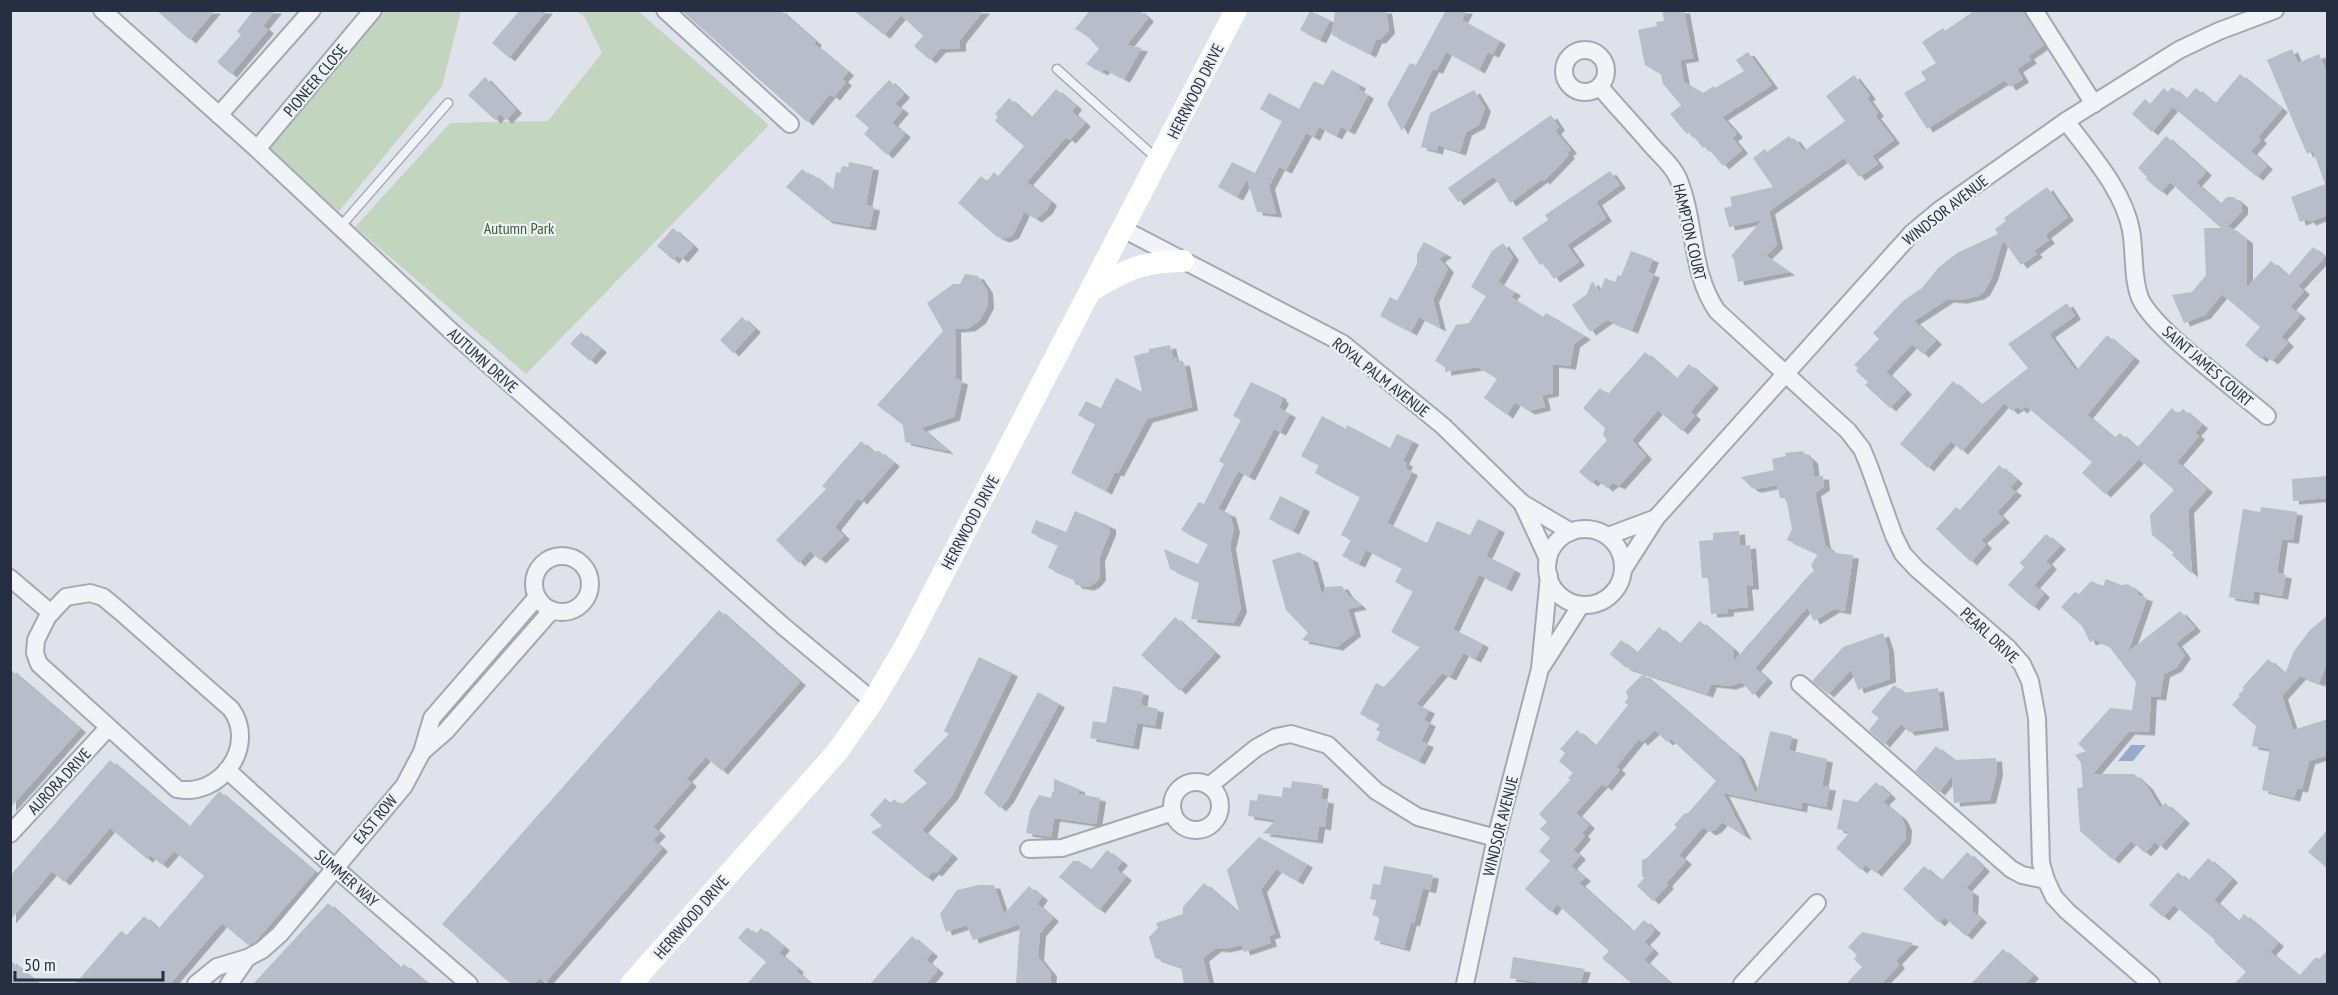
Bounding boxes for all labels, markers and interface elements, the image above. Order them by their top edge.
street label: PIONEER CLOSE [279,40,351,120]
street label: HERRWOOD DRIVE [1162,40,1228,142]
street label: WINDSOR AVENUE [1898,170,1992,250]
street label: HAMPTON COURT [1669,182,1711,282]
park label: Autumn Park [484,218,555,238]
street label: SAINT JAMES COURT [2159,321,2257,411]
street label: AUTUMN DRIVE [444,323,522,397]
street label: ROYAL PALM AVENUE [1328,333,1434,421]
street label: HERRWOOD DRIVE [937,471,1003,573]
street label: PEARL DRIVE [1957,603,2024,667]
street label: AURORA DRIVE [23,743,95,818]
street label: WINDSOR AVENUE [1478,774,1522,878]
street label: EAST ROW [349,790,401,848]
street label: SUMMER WAY [311,845,383,911]
street label: HERRWOOD DRIVE [649,871,733,963]
scale bar [15,944,164,982]
text: 50 m [24,953,56,976]

